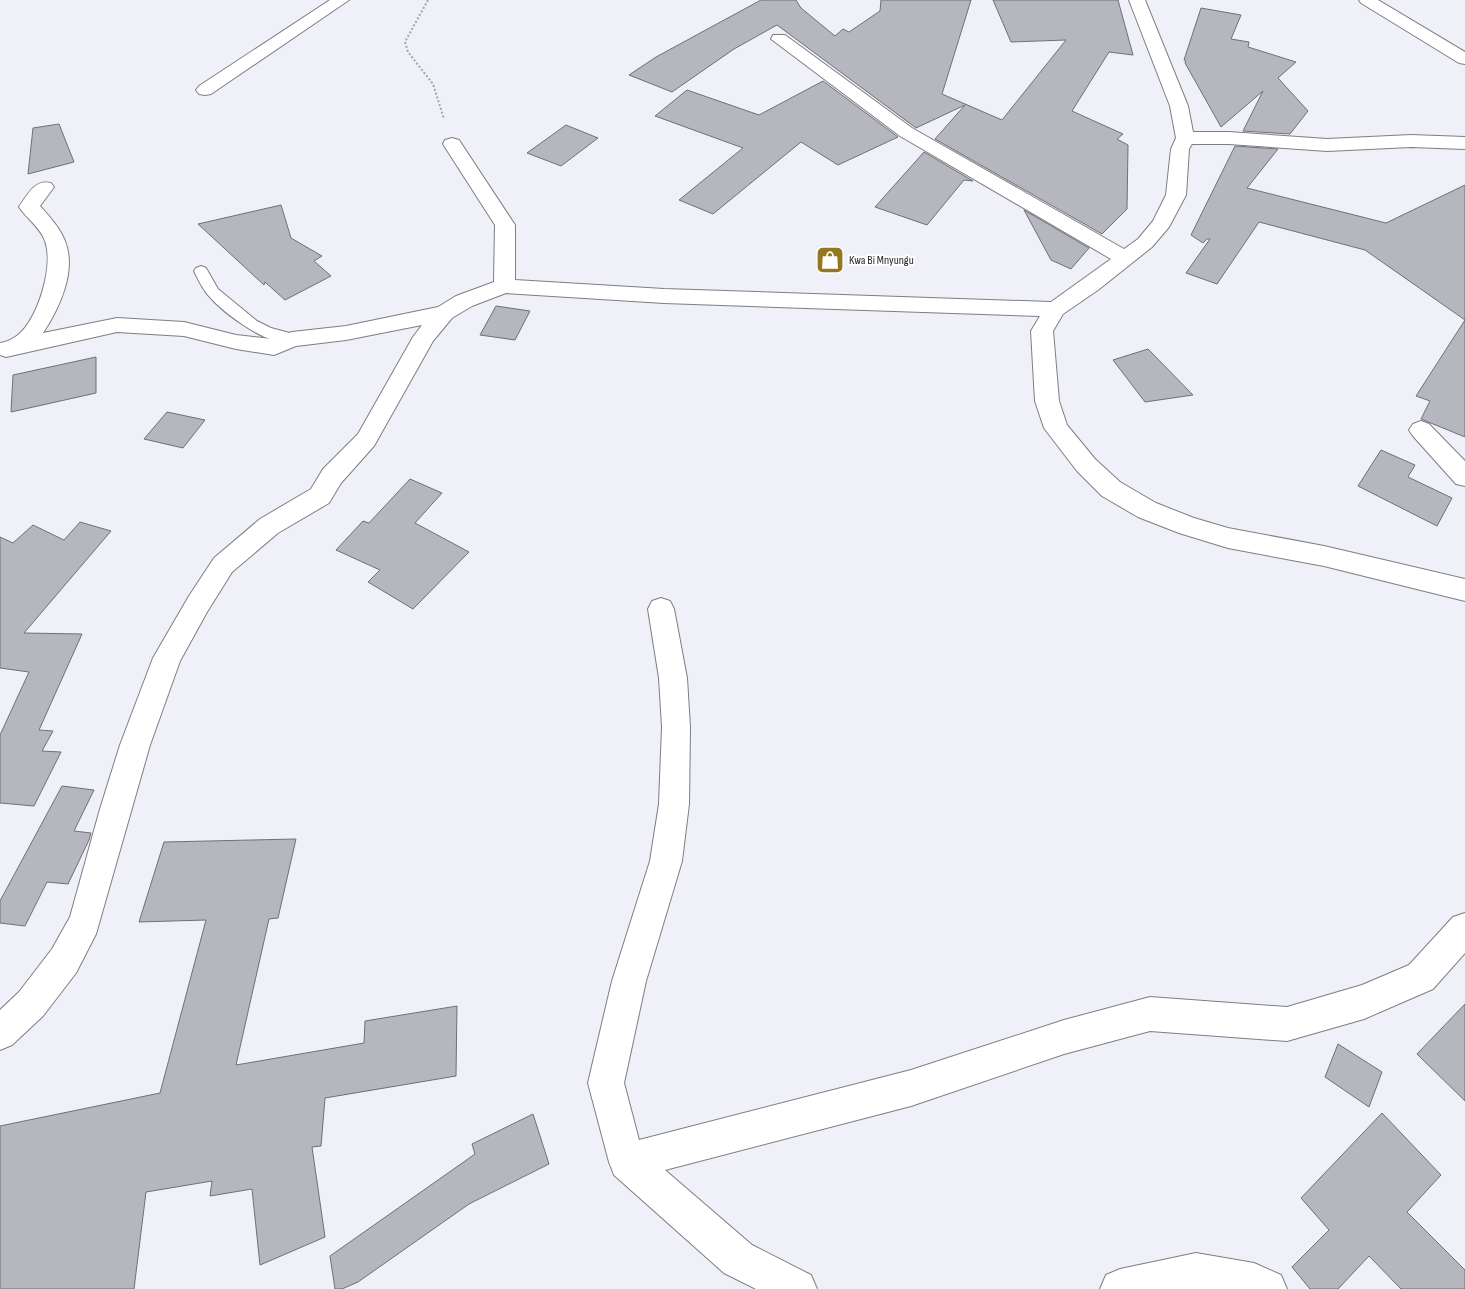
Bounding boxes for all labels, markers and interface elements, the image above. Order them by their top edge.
shop icon: Kwa Bi Mnyungu [815,245,845,275]
place label: Kwa Bi Mnyungu [849,253,914,268]

